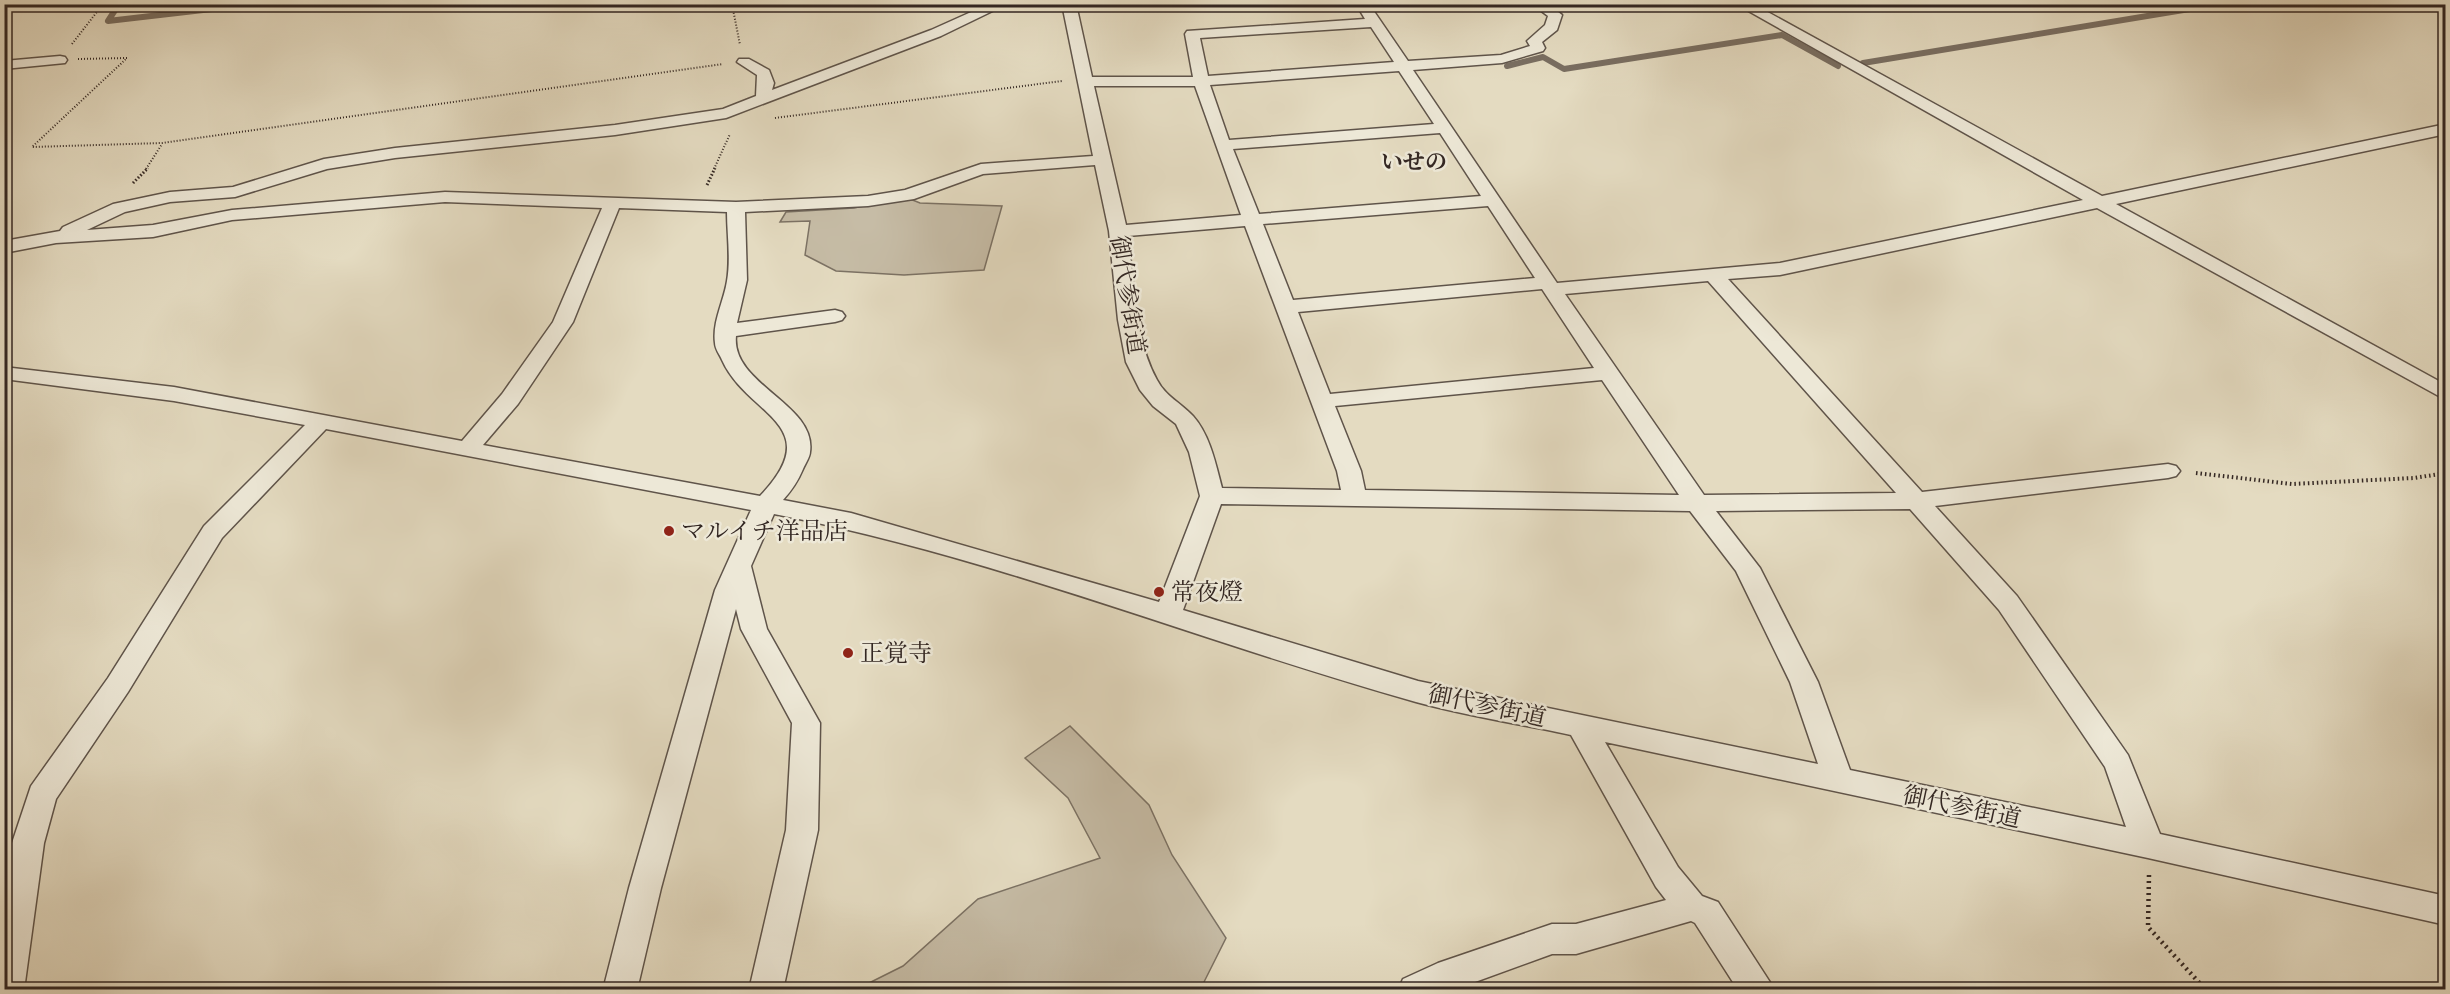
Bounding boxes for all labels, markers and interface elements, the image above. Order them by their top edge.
district label: いせの [1381,147,1447,177]
street label: 御代参街道 [1103,233,1153,357]
place label: マルイチ洋品店 [681,515,848,547]
marker: マルイチ洋品店 [662,524,676,538]
place label: 常夜燈 [1171,576,1243,608]
marker: 常夜燈 [1152,585,1166,599]
place label: 正覚寺 [860,637,932,669]
marker: 正覚寺 [841,646,855,660]
street label: 御代参街道 [1425,678,1549,734]
street label: 御代参街道 [1900,779,2024,835]

